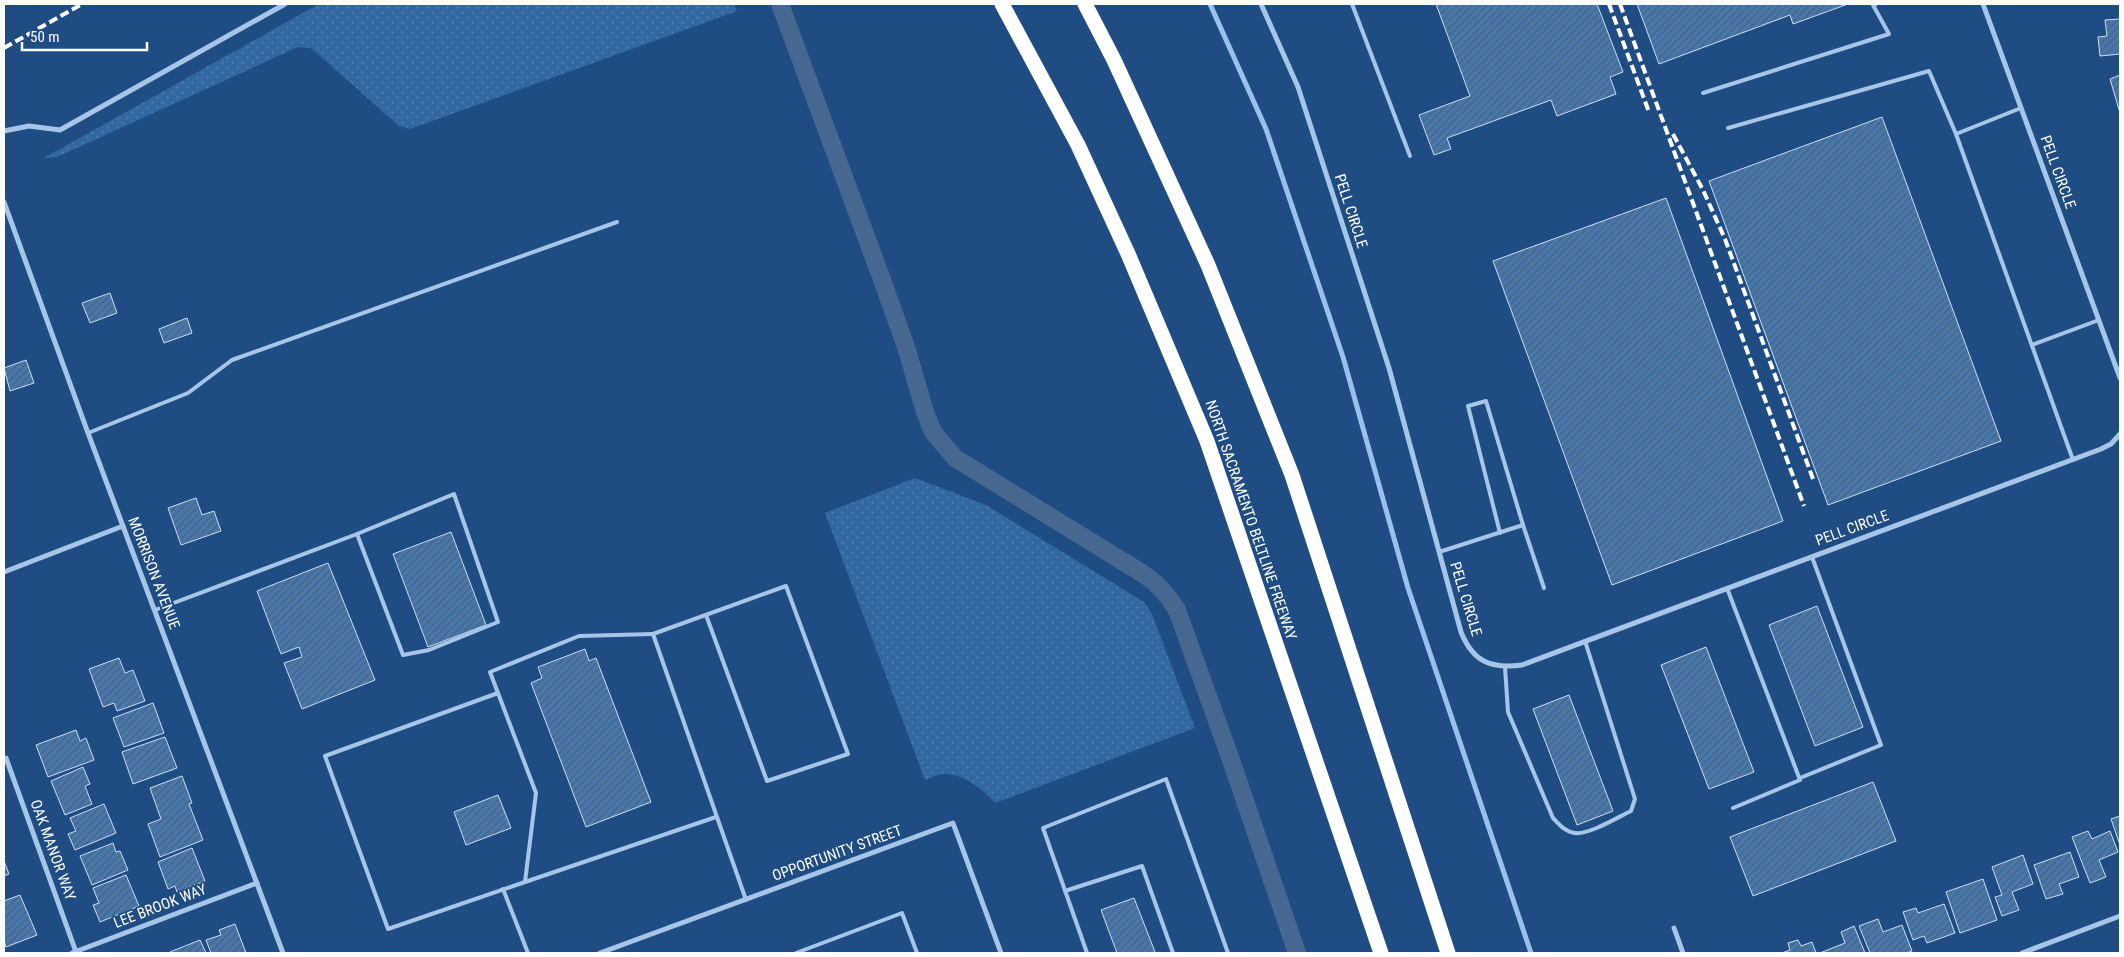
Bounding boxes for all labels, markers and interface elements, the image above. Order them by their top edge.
scale bar [22,20,148,52]
text: 50 m [30,28,60,46]
street label: PELL CIRCLE [2036,133,2080,211]
street label: PELL CIRCLE [1331,172,1371,250]
street label: NORTH SACRAMENTO BELTLINE FREEWAY [1201,398,1301,642]
street label: PELL CIRCLE [1813,506,1891,550]
street label: MORRISON AVENUE [124,514,184,632]
street label: PELL CIRCLE [1446,560,1486,638]
street label: OAK MANOR WAY [26,797,80,903]
street label: OPPORTUNITY STREET [770,821,905,885]
street label: LEE BROOK WAY [111,880,209,932]

